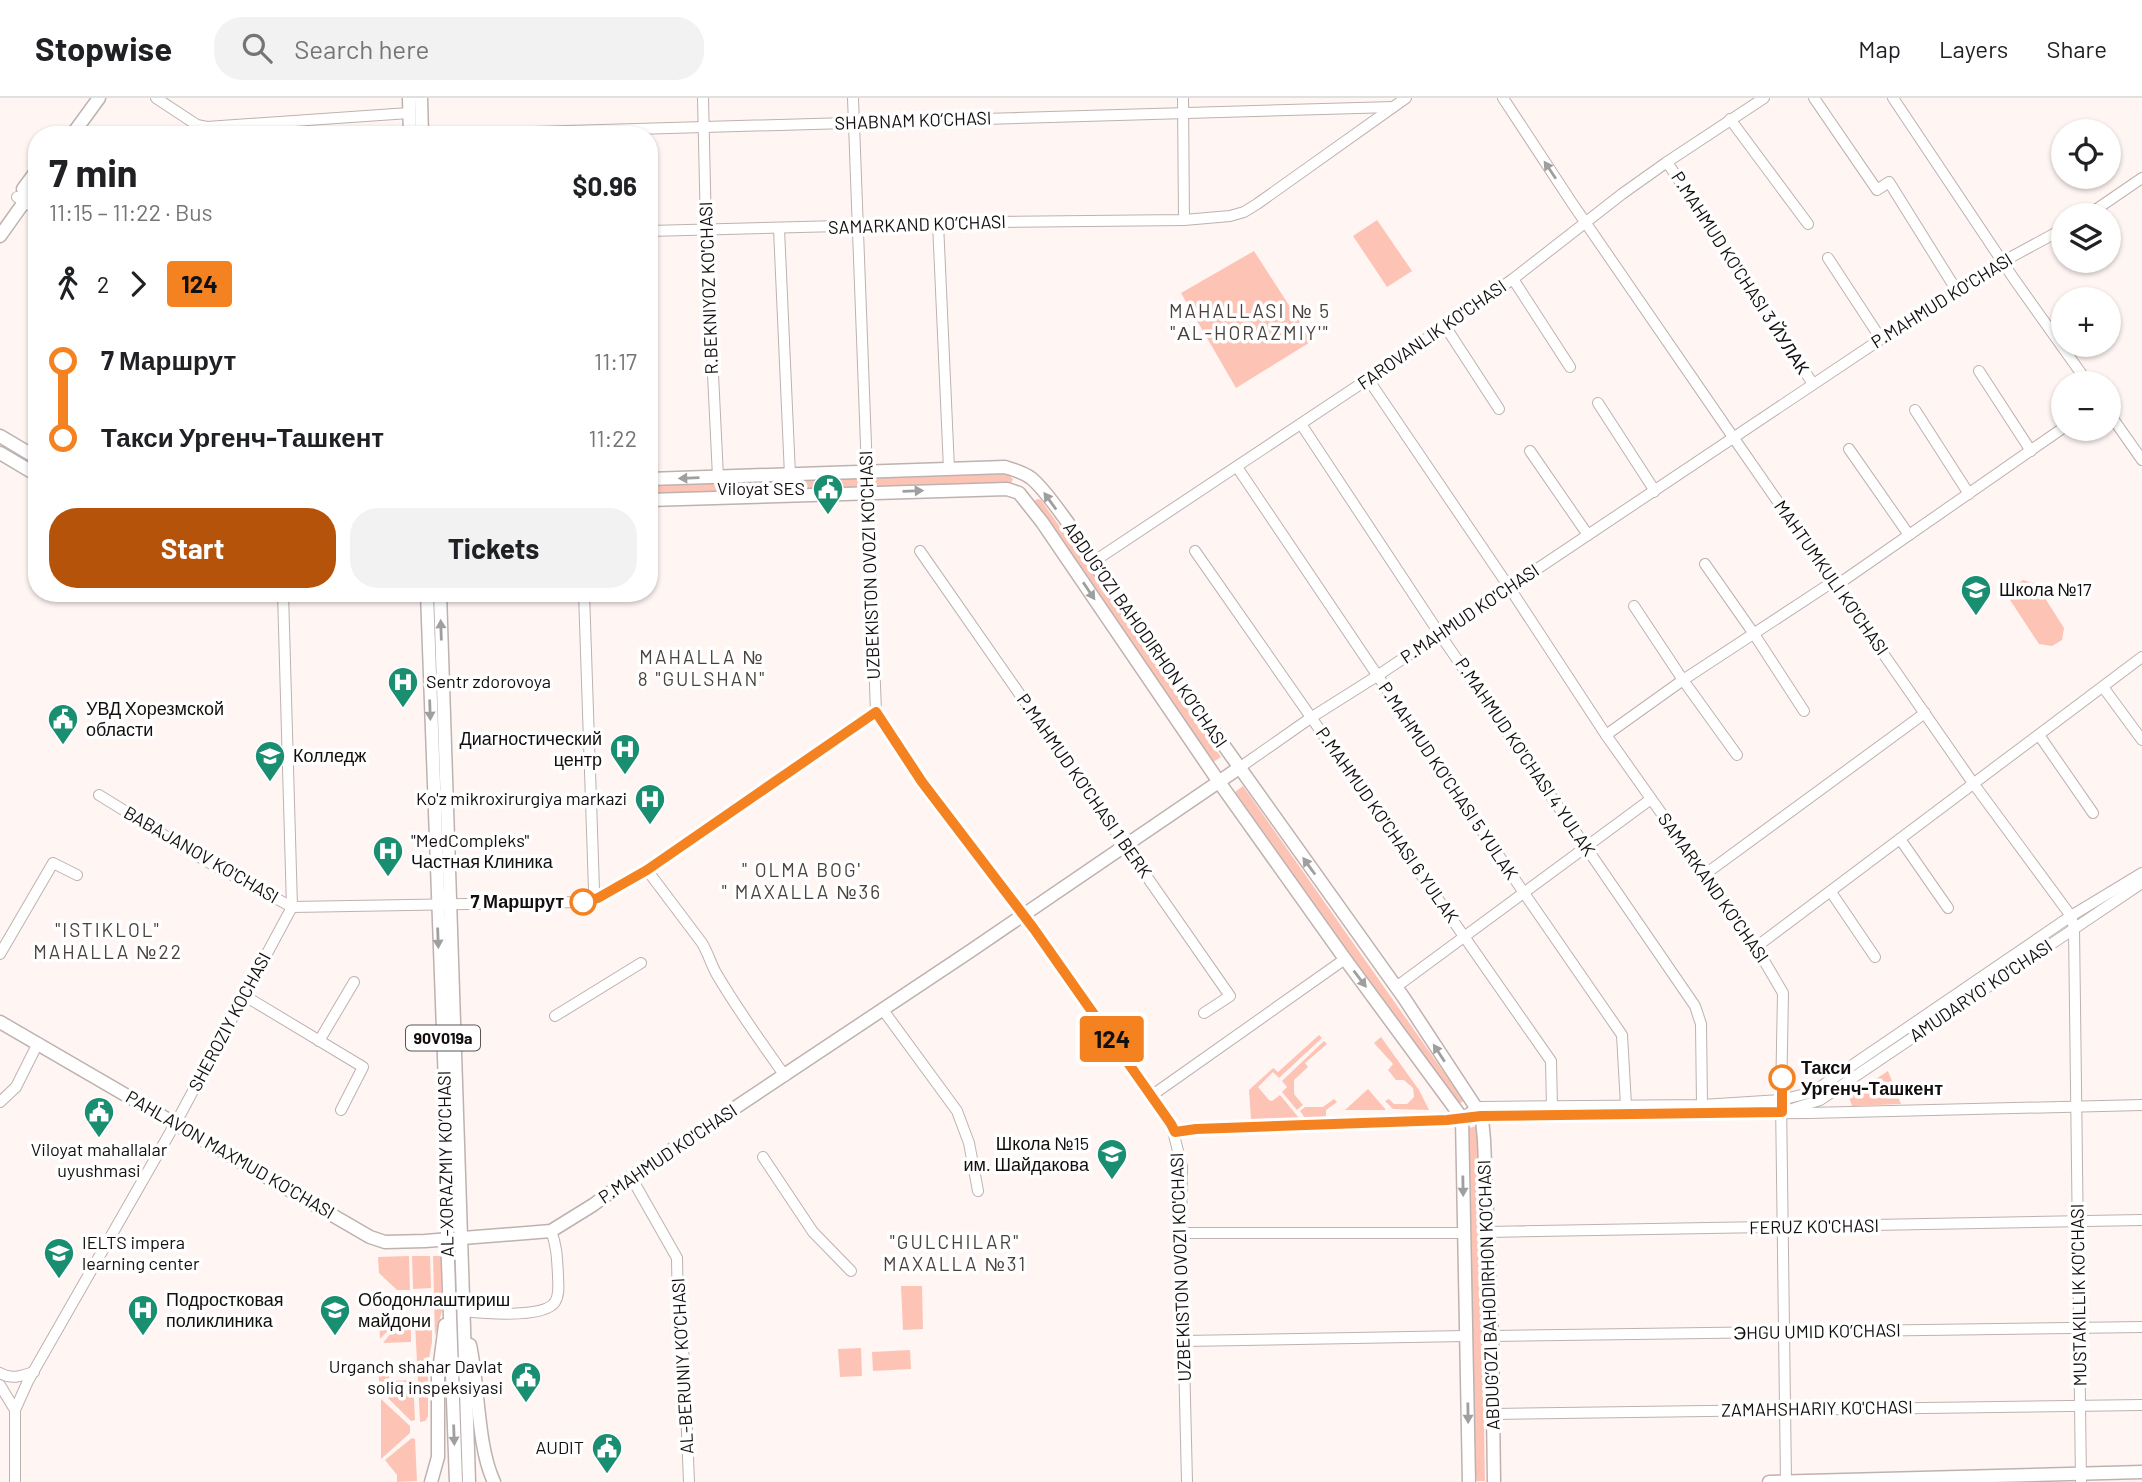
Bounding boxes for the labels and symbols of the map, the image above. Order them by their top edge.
street label: SHABNAM KO’CHASI [834,106,992,134]
one-way arrow [1544,161,1557,180]
street label: P.MAHMUD KO'CHASI 3 ЙУЛАК [1667,167,1815,378]
street label: R.BEKNIYOZ KO'CHASI [694,201,722,375]
street label: SAMARKAND KO’CHASI [828,210,1006,238]
street label: P.MAHMUD KO'CHASI [1867,248,2016,353]
street label: FAROVANLIK KO'CHASI [1353,275,1510,394]
district label: MAHALLASI № 5 "АL-HORAZMIY'" [1169,299,1331,344]
street label: UZBEKISTON OVOZI KO'CHASI [854,450,884,680]
public building icon: Viloyat SES [811,472,845,516]
one-way arrow [678,473,700,484]
place label: Viloyat SES [717,477,805,499]
one-way arrow [903,486,925,497]
one-way arrow [1043,492,1057,510]
street label: MAHTUMKULI KO'CHASI [1770,496,1894,659]
street label: ABDUG’OZI BAHODIRHON KO’CHASI [1059,517,1232,752]
street label: P.MAHMUD KO'CHASI [1396,559,1543,668]
school or university icon: Школа №17 [1959,573,1993,617]
place label: Школа №17 [1999,578,2092,600]
one-way arrow [1082,582,1096,600]
one-way arrow [436,619,447,641]
district label: MAHALLA № 8 "GULSHAN" [638,645,766,690]
street label: P.MAHMUD KO'CHASI 4 YULAK [1451,653,1600,860]
hospital icon: Sentr zdorovoya [386,665,420,709]
place label: Sentr zdorovoya [426,670,551,692]
street label: P.MAHMUD KO'CHASI 5 YULAK [1374,677,1523,883]
street label: P.MAHMUD KO'CHASI 1 BERK [1013,689,1157,882]
place label: УВД Хорезмской области [86,697,224,740]
one-way arrow [425,700,436,722]
public building icon: УВД Хорезмской области [46,702,80,746]
street label: P.MAHMUD KO'CHASI 6 YULAK [1312,722,1464,926]
place label: Диагностический центр [460,727,602,770]
hospital icon: Диагностический центр [608,732,642,776]
school or university icon: Колледж [253,739,287,783]
place label: Колледж [293,744,366,766]
hospital icon: Ko'z mikroxirurgiya markazi [633,782,667,826]
place label: Ko'z mikroxirurgiya markazi [416,787,627,809]
street label: BABAJANOV KO'CHASI [120,801,283,907]
street label: SAMARKAND KO'CHASI [1654,808,1774,967]
place label: "MedCompleks" Частная Клиника [411,829,554,872]
hospital icon: "MedCompleks" Частная Клиника [371,834,405,878]
one-way arrow [1302,857,1316,875]
district label: " OLMA BOG' " MAXALLA №36 [722,858,882,903]
marker: 7 Маршрут [570,889,596,915]
place label: 7 Маршрут [470,890,564,912]
district label: "ISTIKLOL" MAHALLA №22 [33,918,183,963]
one-way arrow [433,927,444,949]
street label: AMUDARYO' KO'CHASI [1905,934,2056,1046]
street label: SHEROZIY KOCHASI [183,948,275,1095]
one-way arrow [1353,970,1367,988]
line badge: 124 [1072,1016,1152,1062]
road number: 90V019a [406,1026,480,1050]
one-way arrow [1433,1043,1446,1062]
place label: Такси Ургенч-Ташкент [1801,1056,1943,1099]
marker: Такси Ургенч-Ташкент [1769,1065,1795,1091]
street label: AL-XORAZMIY KO’CHASI [432,1070,458,1258]
street label: PAHLAVON MAXMUD KO'CHASI [122,1085,339,1223]
public building icon: Viloyat mahallalar uyushmasi [82,1095,116,1139]
street label: P.MAHMUD KO'CHASI [594,1099,741,1208]
place label: Школа №15 им. Шайдакова [963,1132,1090,1175]
school or university icon: Школа №15 им. Шайдакова [1095,1137,1129,1181]
place label: Viloyat mahallalar uyushmasi [31,1138,168,1181]
street label: UZBEKISTON OVOZI KO'CHASI [1165,1152,1195,1382]
street label: ABDUG’OZI BAHODIRHON KO’CHASI [1472,1159,1504,1431]
one-way arrow [1457,1175,1469,1197]
street label: MUSTAKILLIK KO'CHASI [2065,1203,2091,1387]
street label: FERUZ KO'CHASI [1749,1214,1879,1238]
district label: "GULCHILAR" MAXALLA №31 [883,1230,1027,1275]
place label: IELTS impera learning center [82,1231,200,1274]
school or university icon: IELTS impera learning center [42,1236,76,1280]
street label: AL-BERUNIY KO’CHASI [666,1277,698,1455]
place label: Подростковая поликлиника [166,1288,284,1331]
place label: Ободонлаштириш майдони [358,1288,510,1331]
hospital icon: Подростковая поликлиника [126,1293,160,1337]
school or university icon: Ободонлаштириш майдони [318,1293,352,1337]
street label: ЭHGU UMID KO’CHASI [1733,1319,1901,1343]
place label: Urganch shahar Davlat soliq inspeksiyasi [329,1355,503,1398]
public building icon: Urganch shahar Davlat soliq inspeksiyasi [509,1360,543,1404]
street label: ZAMAHSHARIY KO'CHASI [1721,1395,1913,1421]
one-way arrow [1462,1403,1474,1425]
one-way arrow [448,1424,460,1446]
public building icon: AUDIT [590,1431,624,1475]
place label: AUDIT [535,1436,584,1458]

